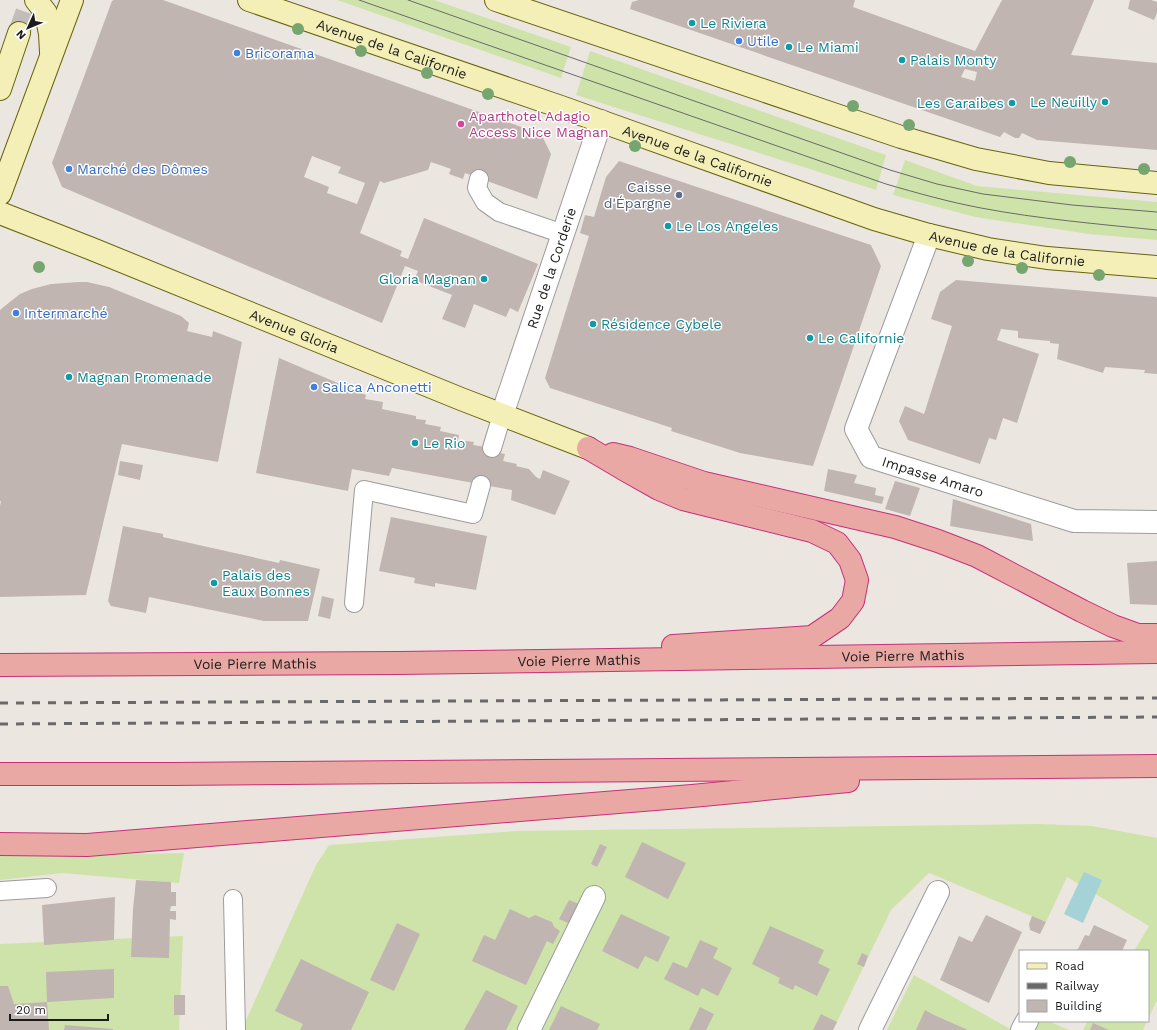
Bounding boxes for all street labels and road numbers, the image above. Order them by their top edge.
street label: Avenue de la Californie [314,16,469,82]
street label: Avenue de la Californie [621,122,775,190]
street label: Rue de la Corderie [524,205,579,331]
street label: Avenue de la Californie [928,227,1086,269]
street label: Avenue Gloria [247,306,341,356]
street label: Impasse Amaro [880,453,986,500]
street label: Voie Pierre Mathis [841,647,965,665]
street label: Voie Pierre Mathis [517,651,641,669]
street label: Voie Pierre Mathis [193,655,317,672]

